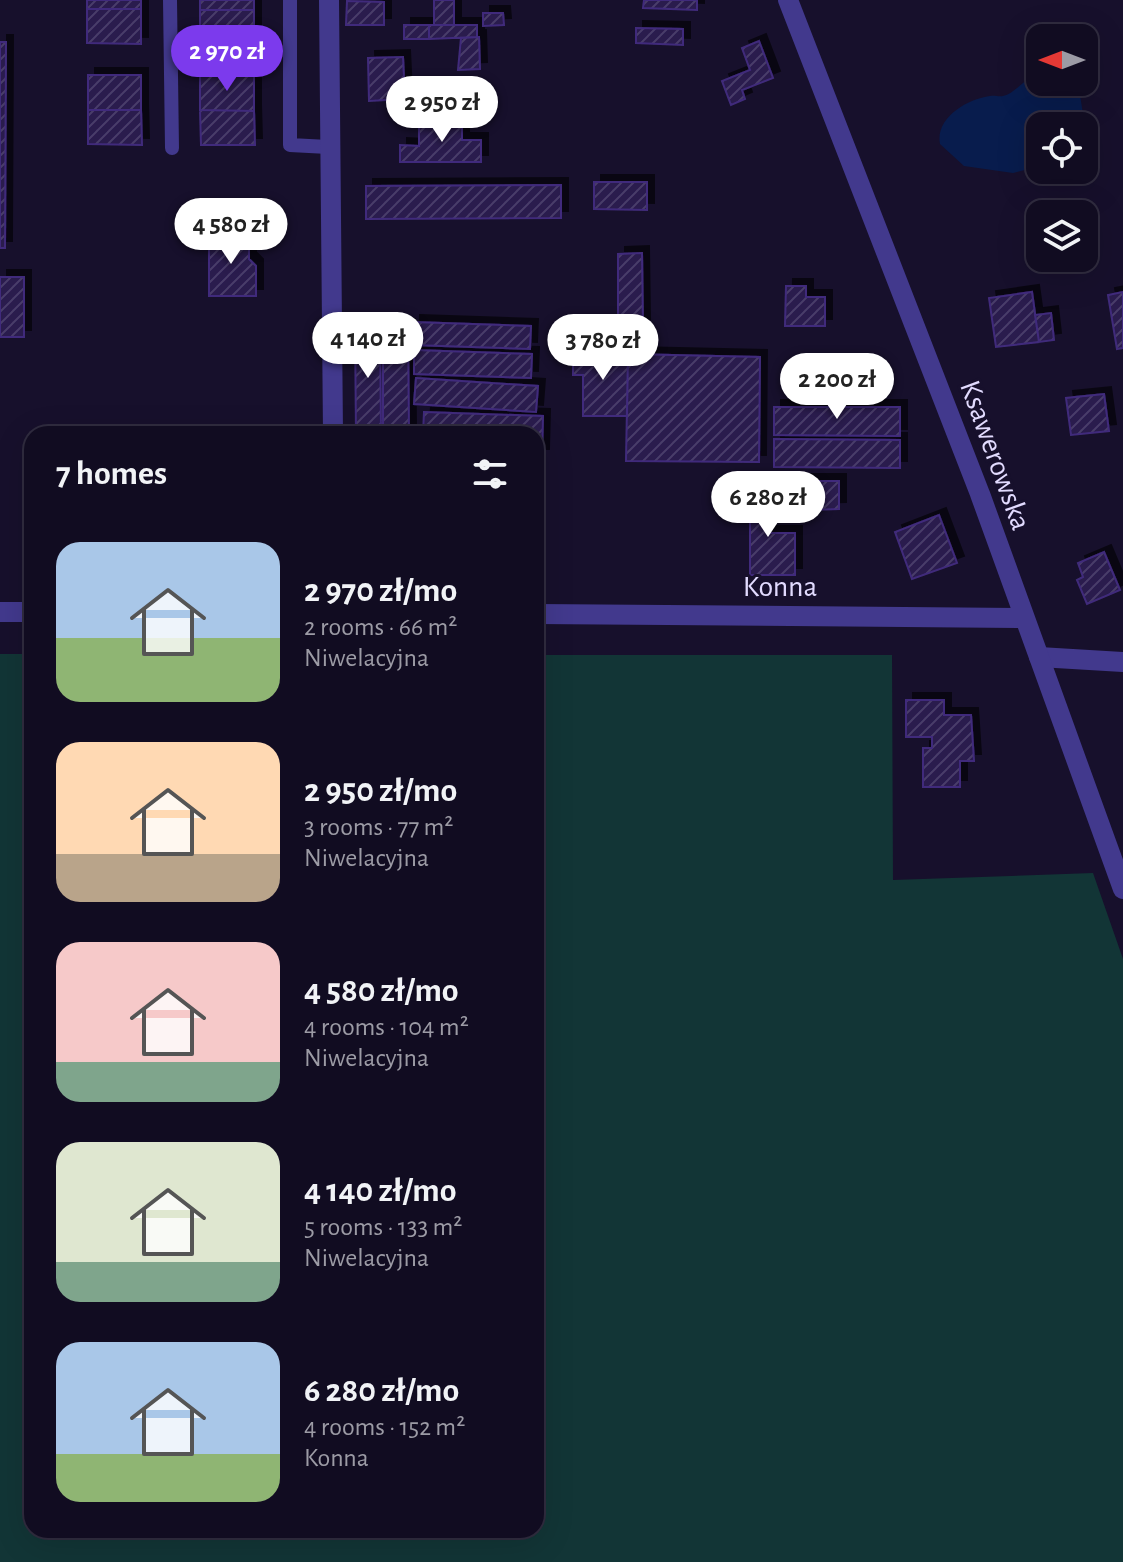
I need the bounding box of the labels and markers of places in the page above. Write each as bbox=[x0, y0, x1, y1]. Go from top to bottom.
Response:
pin: 2 970 zł bbox=[144, 25, 310, 93]
pin: 2 950 zł bbox=[359, 76, 525, 144]
pin: 4 580 zł bbox=[148, 198, 314, 266]
pin: 4 140 zł bbox=[285, 312, 451, 380]
pin: 3 780 zł bbox=[520, 314, 686, 382]
pin: 2 200 zł bbox=[754, 353, 920, 421]
pin: 6 280 zł bbox=[685, 471, 851, 539]

